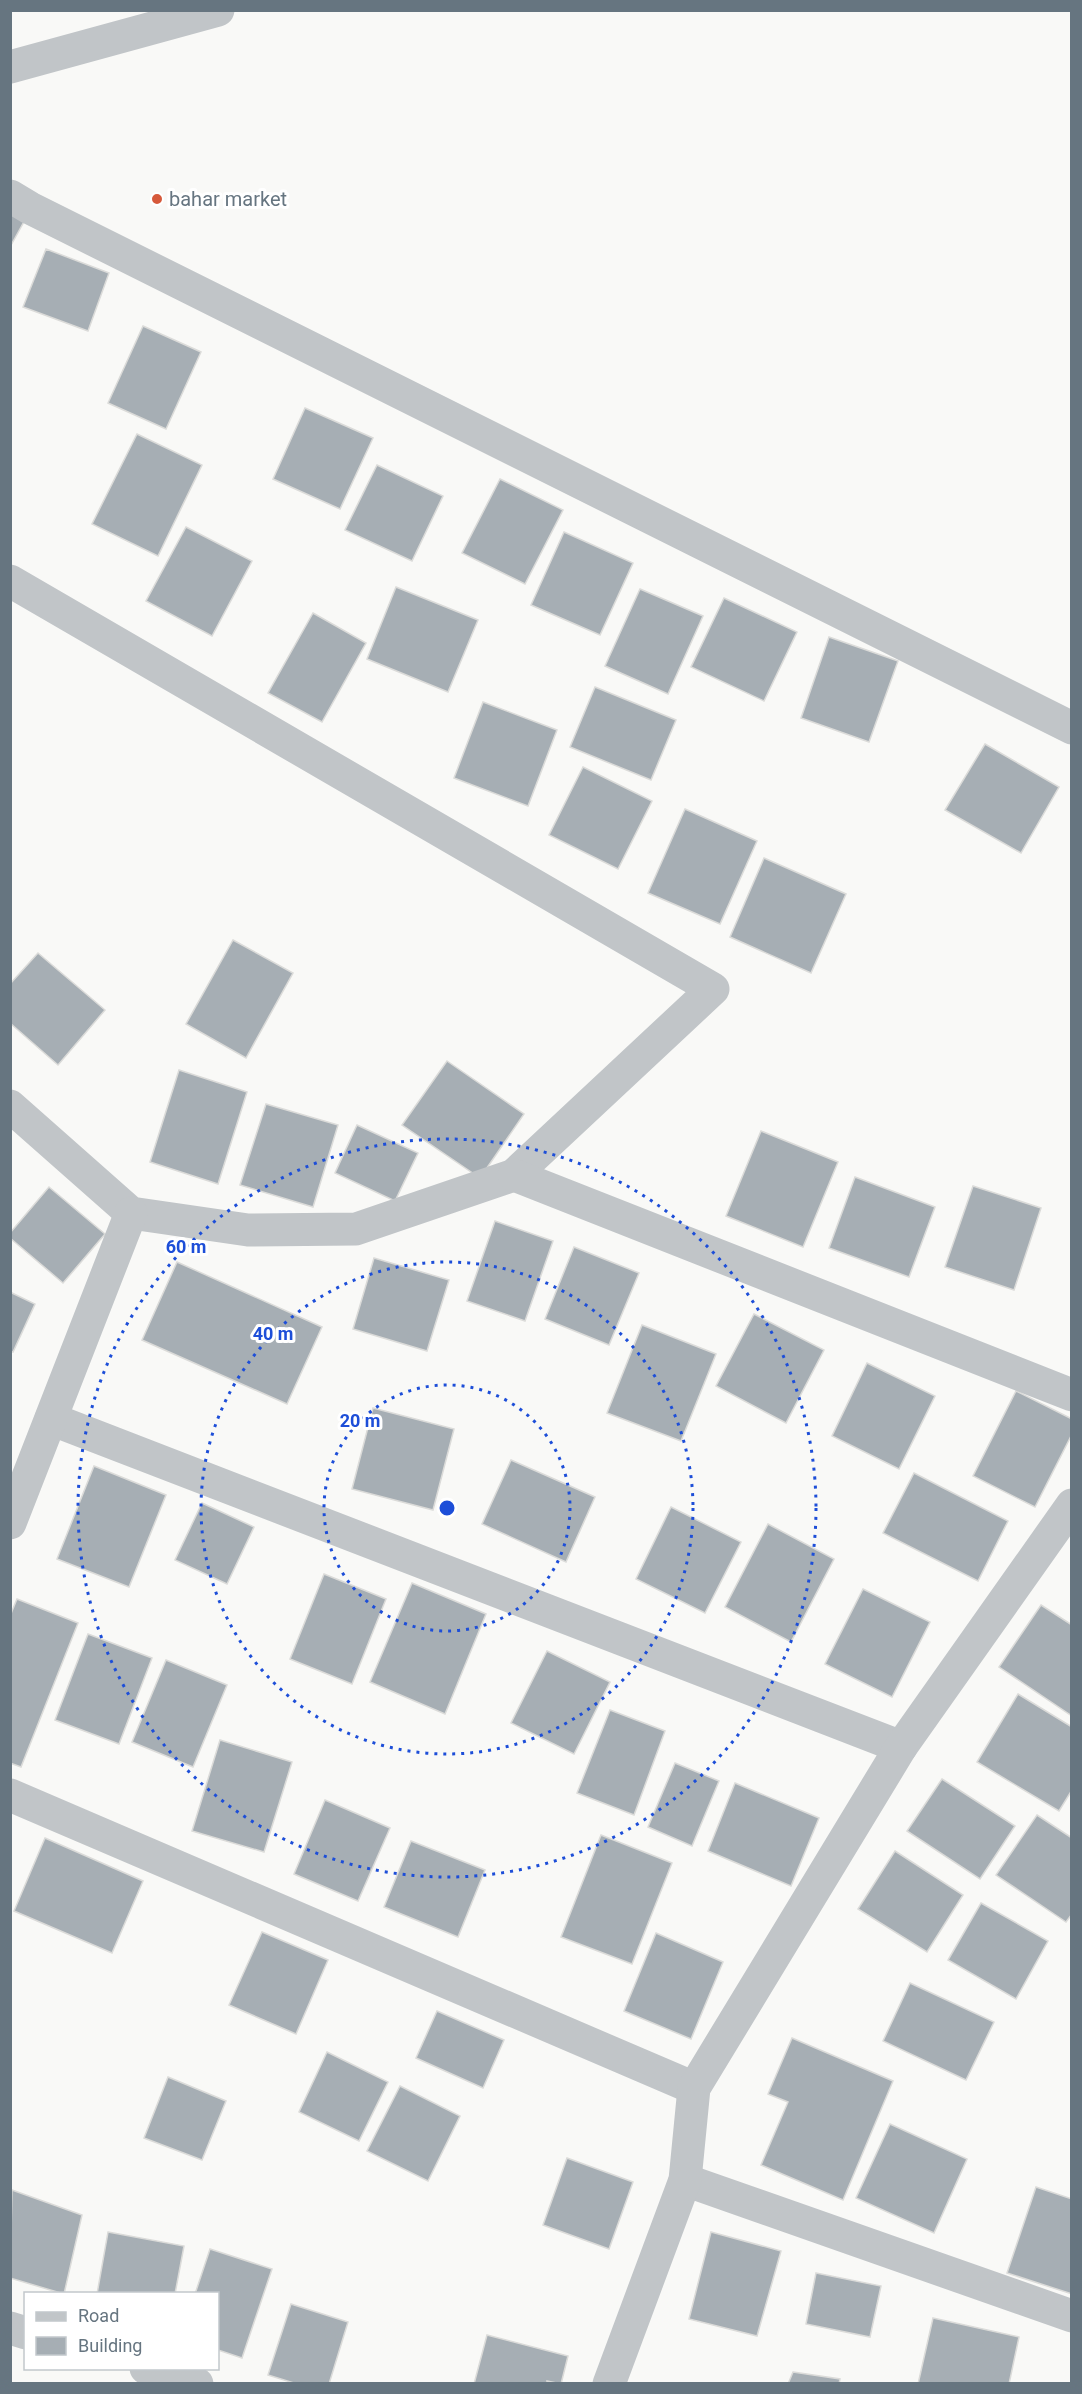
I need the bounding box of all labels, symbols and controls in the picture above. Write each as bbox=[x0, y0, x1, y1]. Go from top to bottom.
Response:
place label: bahar market bbox=[169, 187, 287, 211]
marker: bahar market bbox=[150, 192, 164, 206]
text: 60 m bbox=[166, 1236, 206, 1257]
text: 40 m bbox=[253, 1323, 293, 1344]
text: 20 m bbox=[340, 1410, 380, 1431]
centre of rings bbox=[437, 1498, 457, 1518]
legend bbox=[24, 2292, 219, 2370]
text: Road bbox=[78, 2305, 119, 2326]
text: Building bbox=[78, 2335, 142, 2356]

